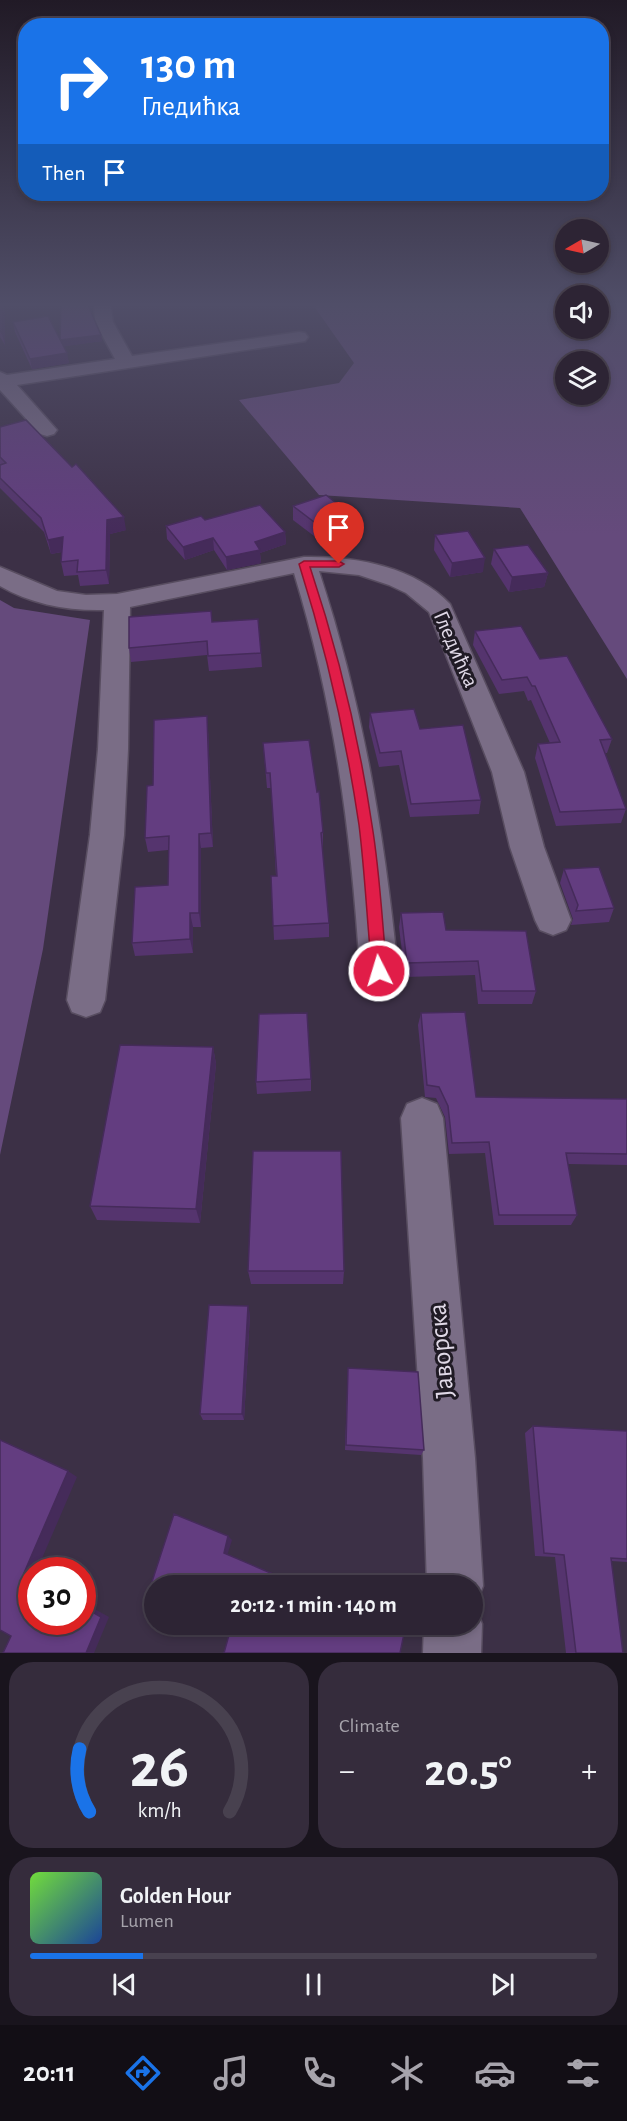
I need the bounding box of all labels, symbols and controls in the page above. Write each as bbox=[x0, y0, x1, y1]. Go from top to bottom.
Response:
icon: right bbox=[42, 42, 120, 120]
text: 130 m bbox=[141, 44, 236, 86]
text: Гледићка bbox=[141, 93, 240, 120]
icon: arrive bbox=[98, 156, 131, 189]
text: Then bbox=[42, 162, 86, 184]
north arrow bbox=[555, 219, 609, 273]
map controls bbox=[555, 219, 609, 405]
button: sound bbox=[555, 285, 609, 339]
button: layers bbox=[555, 351, 609, 405]
pin bbox=[313, 502, 364, 564]
icon: arrive bbox=[322, 511, 355, 544]
street label: Гледићка bbox=[429, 608, 483, 690]
position arrow bbox=[347, 939, 411, 1003]
street label: Јаворска bbox=[423, 1302, 459, 1400]
speed limit sign: 30 bbox=[18, 1557, 96, 1635]
text: 20:12 · 1 min · 140 m bbox=[230, 1594, 397, 1616]
text: Climate bbox=[339, 1716, 400, 1736]
text: 26 bbox=[129, 1736, 189, 1798]
text: 20.5° bbox=[424, 1749, 512, 1794]
text: − bbox=[339, 1755, 355, 1788]
text: + bbox=[581, 1755, 597, 1788]
text: km/h bbox=[137, 1800, 181, 1821]
text: Golden Hour bbox=[120, 1885, 231, 1907]
text: Lumen bbox=[120, 1911, 174, 1931]
icon: previous bbox=[108, 1968, 141, 2001]
icon: pause bbox=[297, 1968, 330, 2001]
icon: next bbox=[486, 1968, 519, 2001]
icon: directions bbox=[122, 2052, 164, 2094]
icon: music bbox=[210, 2052, 252, 2094]
icon: phone bbox=[298, 2052, 340, 2094]
icon: climate bbox=[386, 2052, 428, 2094]
icon: car bbox=[474, 2052, 516, 2094]
icon: filters bbox=[562, 2052, 604, 2094]
text: 20:11 bbox=[23, 2059, 75, 2086]

